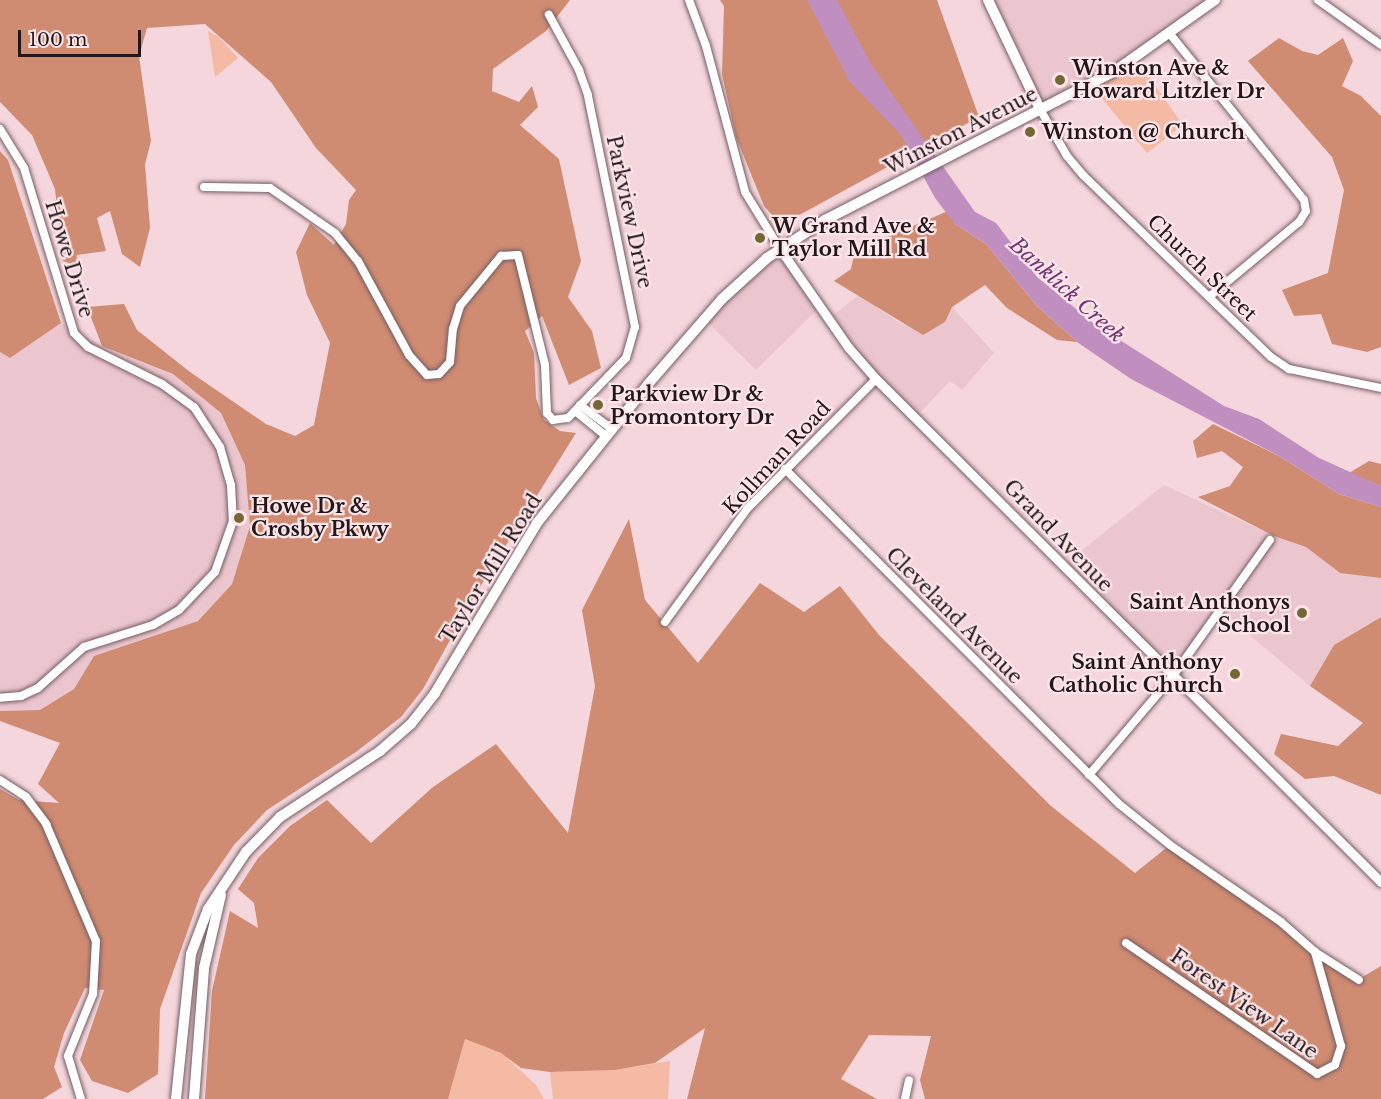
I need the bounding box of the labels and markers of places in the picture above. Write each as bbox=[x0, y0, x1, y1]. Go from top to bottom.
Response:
place label: Winston Ave & Howard Litzler Dr bbox=[1072, 56, 1265, 103]
marker: Winston Ave & Howard Litzler Dr bbox=[1053, 73, 1067, 87]
place label: Winston @ Church bbox=[1042, 120, 1245, 144]
marker: Winston @ Church bbox=[1023, 125, 1037, 139]
place label: W Grand Ave & Taylor Mill Rd bbox=[772, 214, 937, 261]
marker: W Grand Ave & Taylor Mill Rd bbox=[753, 231, 767, 245]
place label: Parkview Dr & Promontory Dr bbox=[610, 382, 775, 429]
marker: Parkview Dr & Promontory Dr bbox=[591, 398, 605, 412]
place label: Howe Dr & Crosby Pkwy bbox=[251, 494, 389, 541]
marker: Howe Dr & Crosby Pkwy bbox=[232, 511, 246, 525]
place label: Saint Anthonys School bbox=[1129, 590, 1290, 637]
marker: Saint Anthonys School bbox=[1295, 606, 1309, 620]
place label: Saint Anthony Catholic Church bbox=[1049, 650, 1223, 697]
marker: Saint Anthony Catholic Church bbox=[1228, 667, 1242, 681]

